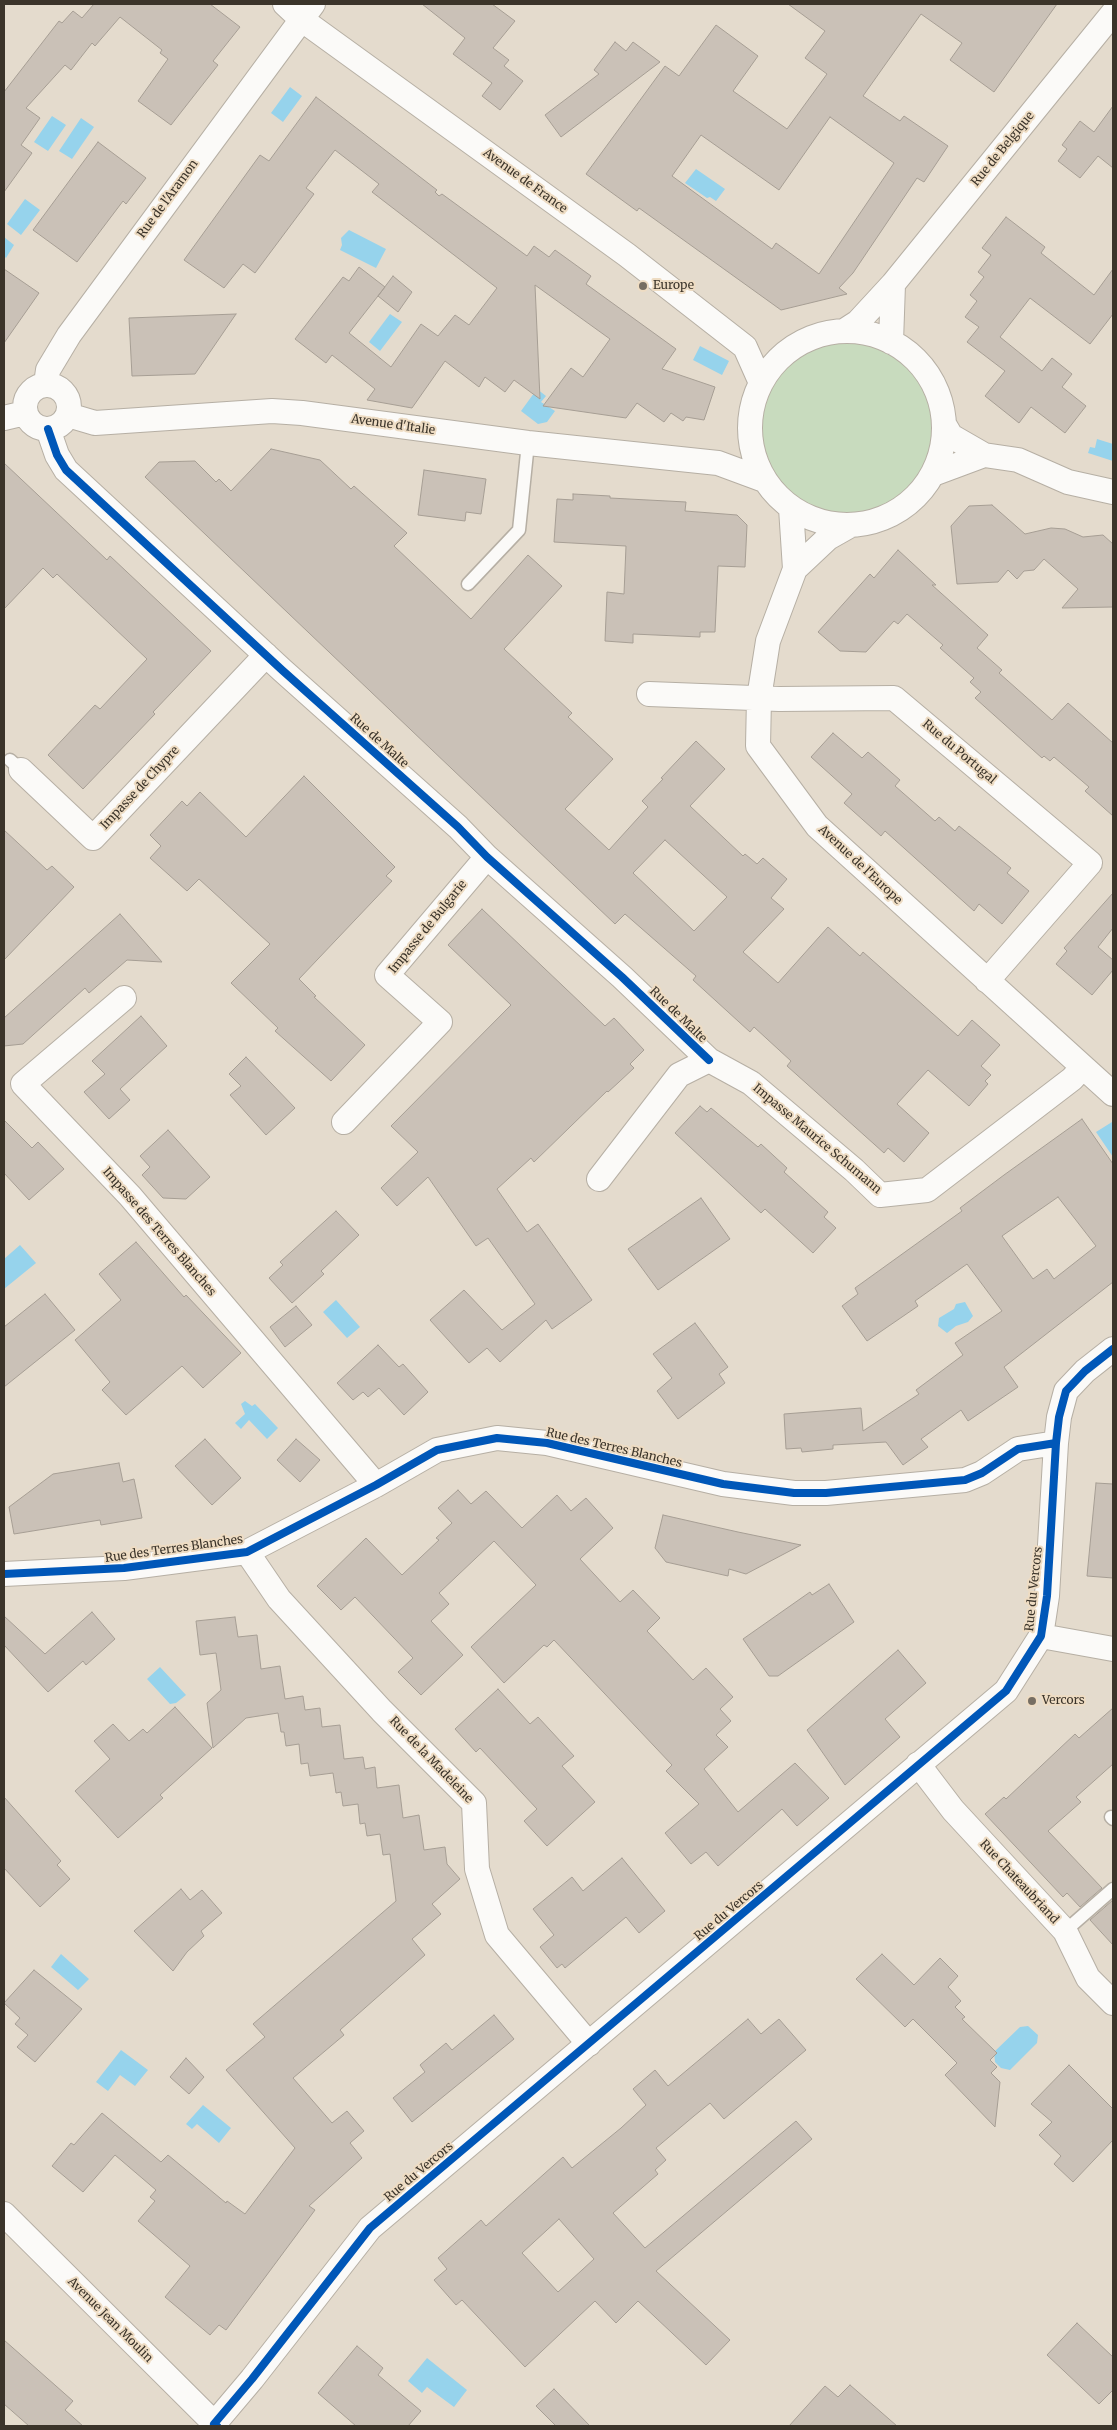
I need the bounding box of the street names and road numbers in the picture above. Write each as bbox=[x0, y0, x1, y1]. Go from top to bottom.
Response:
street label: Rue de Belgique bbox=[969, 109, 1037, 189]
street label: Avenue de France bbox=[480, 146, 570, 216]
street label: Rue de l'Aramon bbox=[135, 157, 201, 241]
street label: Avenue d'Italie bbox=[350, 412, 436, 438]
street label: Rue de Malte bbox=[347, 711, 411, 771]
street label: Rue du Portugal bbox=[919, 717, 999, 787]
street label: Impasse de Chypre bbox=[98, 743, 182, 833]
street label: Avenue de l'Europe bbox=[815, 823, 905, 907]
street label: Impasse de Bulgarie bbox=[386, 878, 470, 976]
street label: Rue de Malte bbox=[646, 984, 710, 1046]
street label: Impasse Maurice Schumann bbox=[750, 1081, 884, 1197]
street label: Impasse des Terres Blanches bbox=[99, 1165, 219, 1299]
street label: Rue des Terres Blanches bbox=[545, 1425, 683, 1471]
street label: Rue des Terres Blanches bbox=[104, 1532, 244, 1566]
street label: Rue du Vercors bbox=[1022, 1546, 1046, 1632]
street label: Rue de la Madeleine bbox=[386, 1714, 476, 1806]
street label: Rue Chateaubriand bbox=[976, 1837, 1062, 1927]
street label: Rue du Vercors bbox=[692, 1878, 766, 1944]
street label: Rue du Vercors bbox=[382, 2139, 456, 2205]
street label: Avenue Jean Moulin bbox=[64, 2274, 156, 2366]

